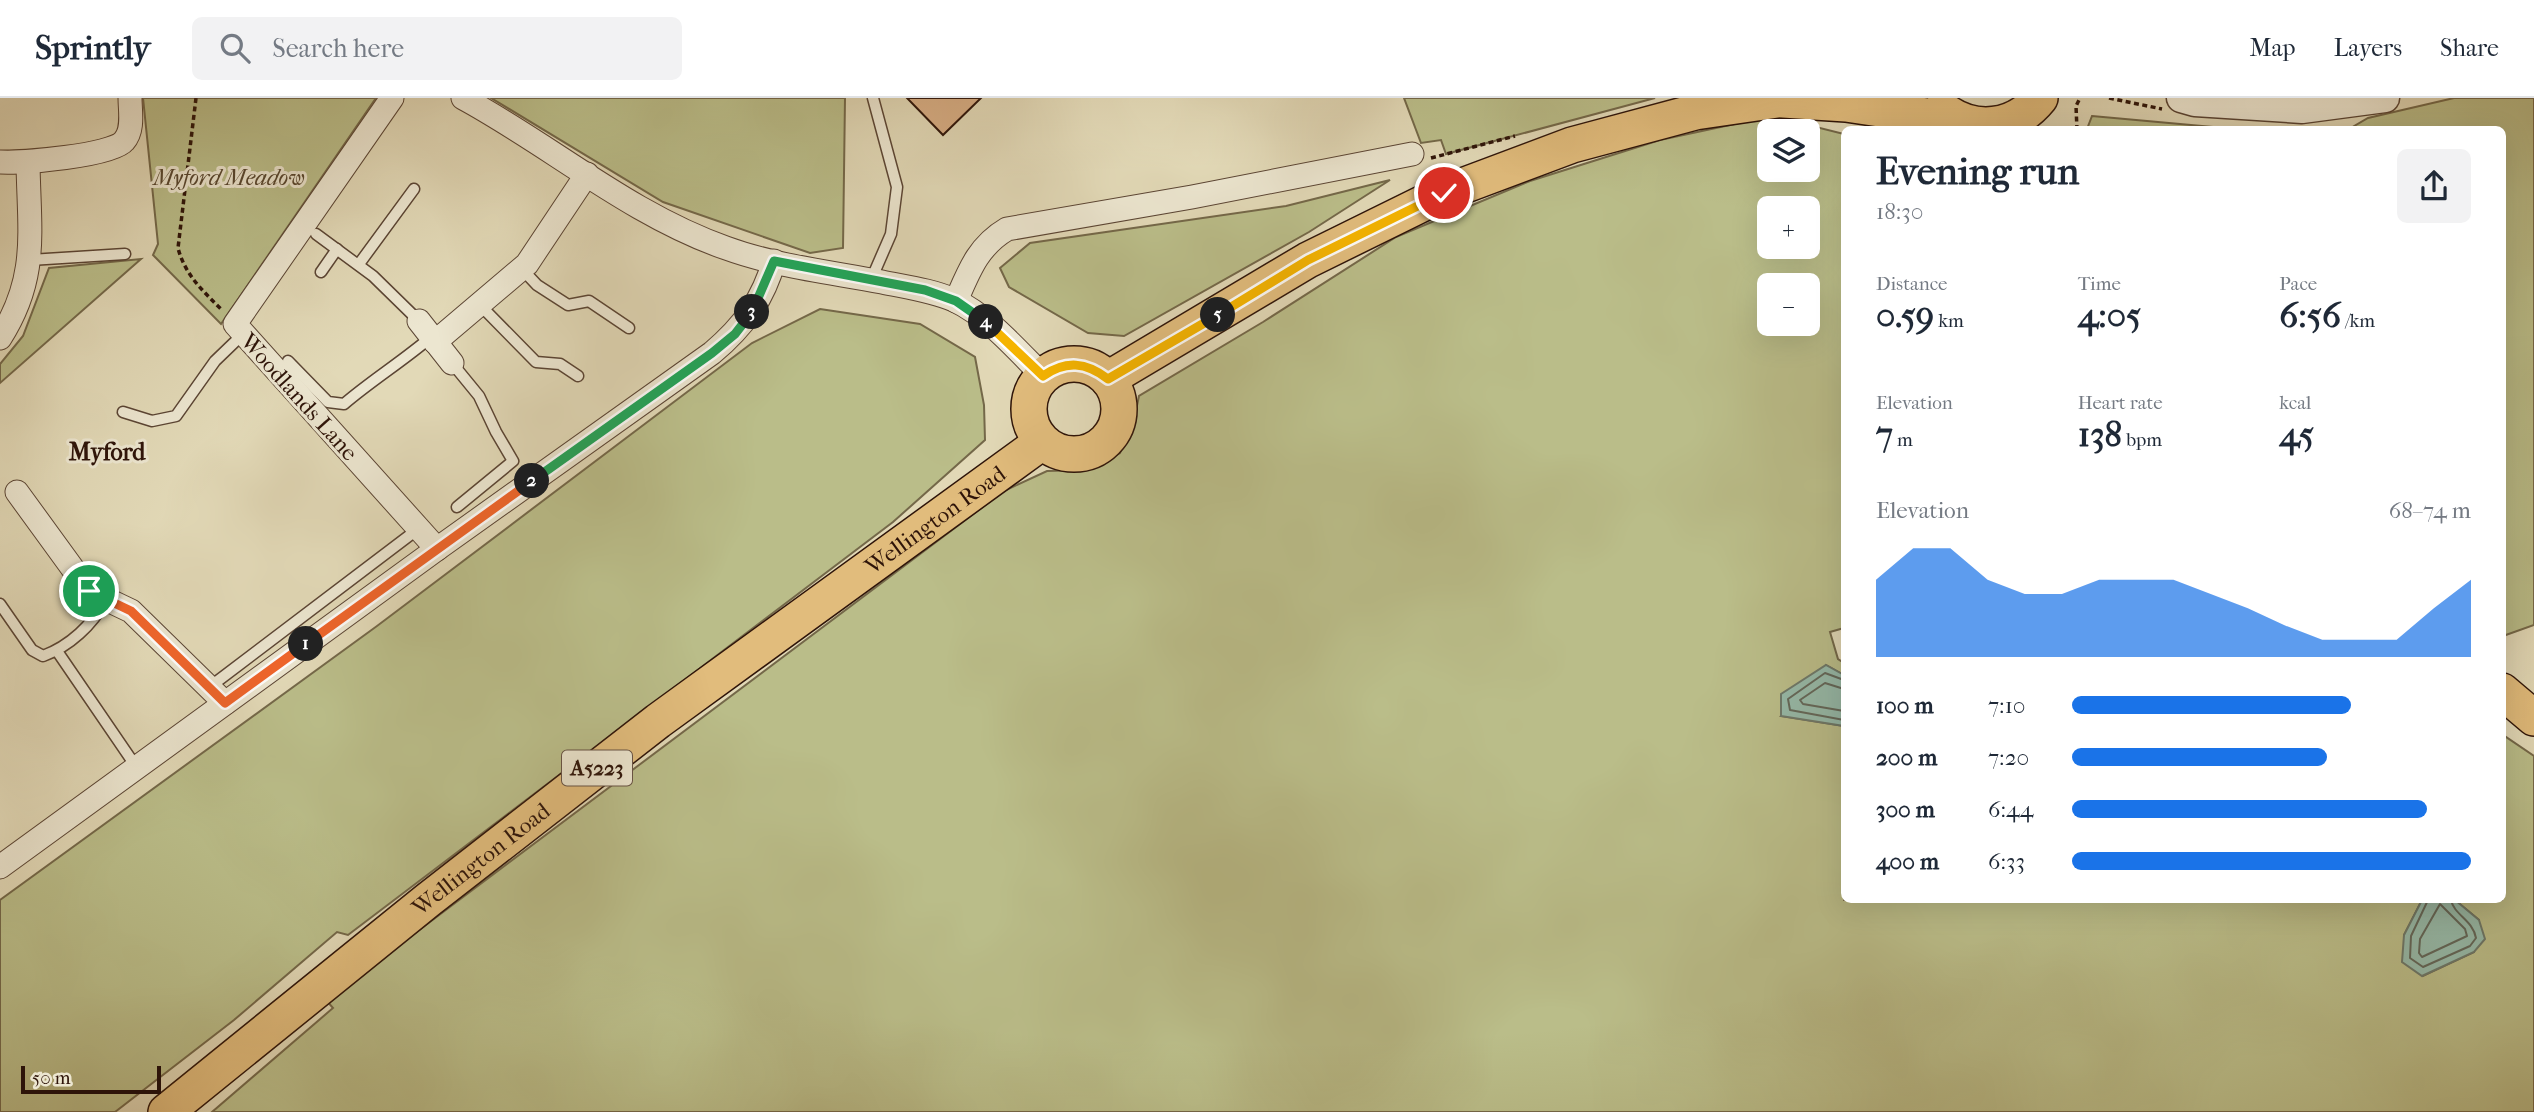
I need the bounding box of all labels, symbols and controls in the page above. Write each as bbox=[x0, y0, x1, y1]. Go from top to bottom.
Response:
search box bbox=[192, 17, 682, 80]
text: Sprintly bbox=[35, 29, 150, 68]
icon: search bbox=[216, 29, 254, 67]
text: Search here bbox=[272, 33, 404, 64]
text: Map bbox=[2250, 34, 2296, 62]
text: Layers bbox=[2334, 34, 2402, 62]
text: Share bbox=[2440, 34, 2499, 62]
map controls bbox=[1757, 119, 1820, 336]
button: layers bbox=[1757, 119, 1820, 182]
text: Evening run bbox=[1876, 149, 2079, 194]
button: share bbox=[2397, 149, 2471, 223]
pin bbox=[1414, 163, 1474, 223]
park label: Myford Meadow bbox=[151, 164, 305, 191]
icon: check bbox=[1425, 174, 1463, 212]
button: + bbox=[1757, 196, 1820, 259]
text: 18:30 bbox=[1876, 198, 1923, 225]
button: − bbox=[1757, 273, 1820, 336]
text: Distance bbox=[1876, 273, 1947, 295]
text: Time bbox=[2078, 273, 2121, 295]
text: Pace bbox=[2279, 273, 2317, 295]
pin: 3 bbox=[734, 294, 770, 330]
text: 0.59 bbox=[1876, 295, 1934, 336]
text: 4:05 bbox=[2078, 295, 2141, 336]
text: 6:56 bbox=[2279, 295, 2341, 336]
pin: 5 bbox=[1200, 298, 1236, 332]
text: 3 bbox=[748, 300, 755, 322]
text: 5 bbox=[1213, 303, 1222, 325]
pin: 4 bbox=[968, 304, 1004, 340]
text: 4 bbox=[980, 310, 991, 332]
text: km bbox=[1934, 310, 1964, 332]
text: /km bbox=[2341, 310, 2375, 332]
street label: Woodlands Lane bbox=[234, 327, 363, 466]
text: Elevation bbox=[1876, 392, 1953, 414]
text: Heart rate bbox=[2078, 392, 2163, 414]
text: kcal bbox=[2279, 392, 2311, 414]
text: 7 bbox=[1876, 414, 1893, 455]
text: 138 bbox=[2078, 414, 2122, 455]
text: 45 bbox=[2279, 414, 2314, 455]
text: m bbox=[1893, 429, 1913, 451]
text: bpm bbox=[2122, 429, 2162, 451]
district label: Myford bbox=[69, 438, 146, 466]
street label: Wellington Road bbox=[859, 459, 1011, 580]
pin: 2 bbox=[514, 464, 550, 498]
text: 2 bbox=[527, 469, 536, 491]
text: Elevation bbox=[1876, 497, 1969, 524]
text: 68–74 m bbox=[2389, 497, 2471, 524]
pin bbox=[59, 561, 119, 621]
icon: arrive bbox=[70, 572, 108, 610]
pin: 1 bbox=[288, 626, 324, 662]
text: 1 bbox=[302, 632, 309, 654]
text: 100 m bbox=[1876, 692, 1934, 719]
text: 7:10 bbox=[1988, 692, 2025, 719]
text: 200 m bbox=[1876, 744, 1937, 771]
text: 7:20 bbox=[1988, 744, 2029, 771]
road number: A5223 bbox=[562, 750, 632, 786]
text: 300 m bbox=[1876, 796, 1935, 823]
text: 6:44 bbox=[1988, 796, 2033, 823]
street label: Wellington Road bbox=[406, 797, 555, 922]
text: 400 m bbox=[1876, 848, 1939, 875]
text: 6:33 bbox=[1988, 848, 2025, 875]
scale bar bbox=[21, 1063, 161, 1095]
text: 50 m bbox=[32, 1067, 71, 1089]

